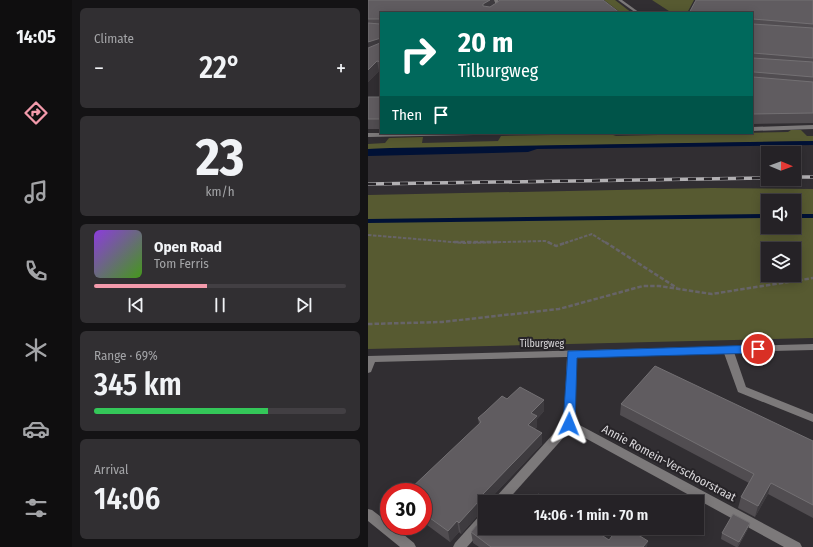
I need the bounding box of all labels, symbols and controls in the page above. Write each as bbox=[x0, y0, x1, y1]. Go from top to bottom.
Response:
text: 14:05 bbox=[16, 26, 56, 48]
text: 20 m bbox=[458, 26, 513, 59]
icon: right bbox=[392, 28, 444, 80]
text: Climate bbox=[94, 31, 134, 46]
text: 22° bbox=[199, 50, 241, 86]
text: − bbox=[94, 55, 104, 82]
text: + bbox=[336, 55, 346, 82]
text: Tilburgweg bbox=[458, 60, 538, 82]
icon: directions bbox=[22, 99, 50, 127]
icon: arrive bbox=[430, 104, 452, 126]
text: Then bbox=[392, 106, 422, 124]
text: 23 bbox=[196, 126, 244, 189]
north arrow bbox=[761, 146, 801, 186]
map controls bbox=[761, 146, 801, 282]
icon: music bbox=[22, 178, 50, 206]
text: km/h bbox=[206, 184, 235, 199]
button: sound bbox=[761, 194, 801, 234]
text: Open Road bbox=[154, 238, 222, 256]
button: layers bbox=[761, 242, 801, 282]
text: Tom Ferris bbox=[154, 256, 209, 271]
icon: phone bbox=[22, 257, 50, 285]
icon: previous bbox=[125, 294, 147, 316]
icon: pause bbox=[209, 294, 231, 316]
icon: next bbox=[293, 294, 315, 316]
pin bbox=[741, 332, 775, 366]
icon: climate bbox=[22, 336, 50, 364]
street label: Tilburgweg bbox=[520, 338, 565, 350]
icon: arrive bbox=[747, 338, 769, 360]
text: Range · 69% bbox=[94, 348, 158, 363]
text: 345 km bbox=[94, 367, 182, 403]
position arrow bbox=[548, 403, 590, 445]
icon: car bbox=[22, 415, 50, 443]
street label: Annie Romein-Verschoorstraat bbox=[600, 422, 738, 504]
text: Arrival bbox=[94, 462, 128, 477]
text: 14:06 bbox=[94, 481, 160, 517]
speed limit sign: 30 bbox=[380, 483, 432, 535]
icon: filters bbox=[22, 494, 50, 522]
text: 14:06 · 1 min · 70 m bbox=[534, 506, 648, 524]

